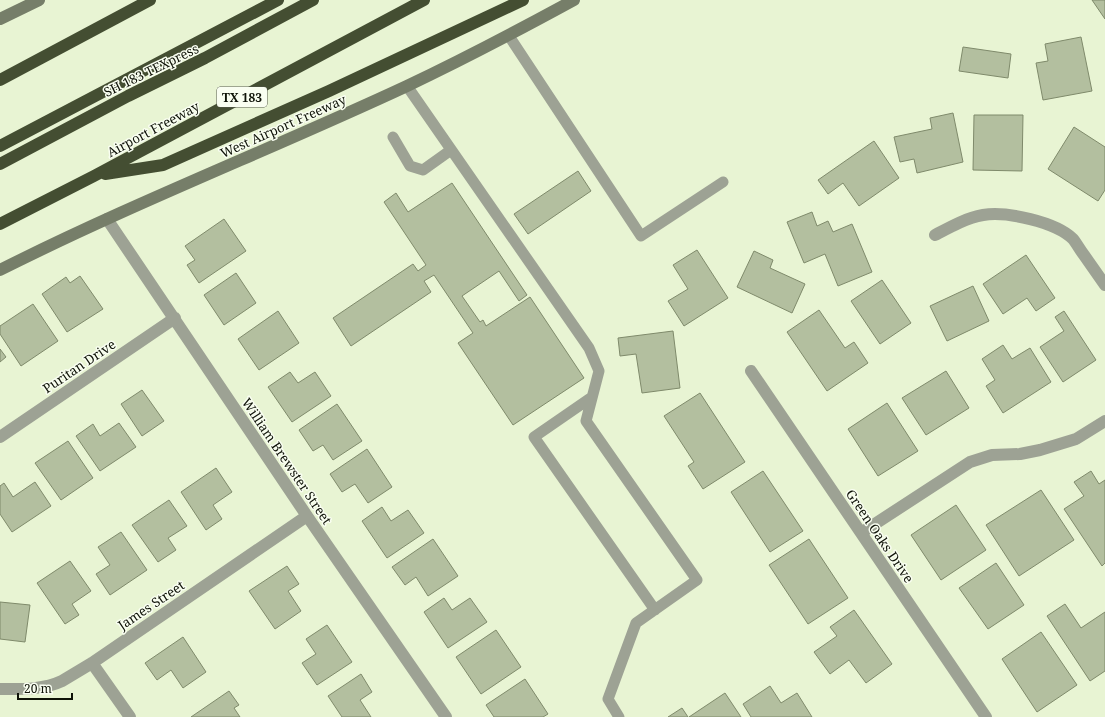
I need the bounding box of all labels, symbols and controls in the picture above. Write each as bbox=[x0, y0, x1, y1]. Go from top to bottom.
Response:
street label: SH 183 TEXpress bbox=[101, 39, 202, 101]
road number: TX 183 bbox=[217, 87, 267, 107]
street label: West Airport Freeway bbox=[217, 90, 349, 162]
street label: Airport Freeway bbox=[104, 97, 203, 161]
street label: Puritan Drive bbox=[39, 335, 119, 397]
street label: William Brewster Street bbox=[238, 394, 336, 528]
street label: Green Oaks Drive bbox=[842, 486, 918, 586]
street label: James Street bbox=[113, 576, 188, 634]
scale bar bbox=[18, 675, 72, 701]
text: 20 m bbox=[24, 680, 52, 697]

